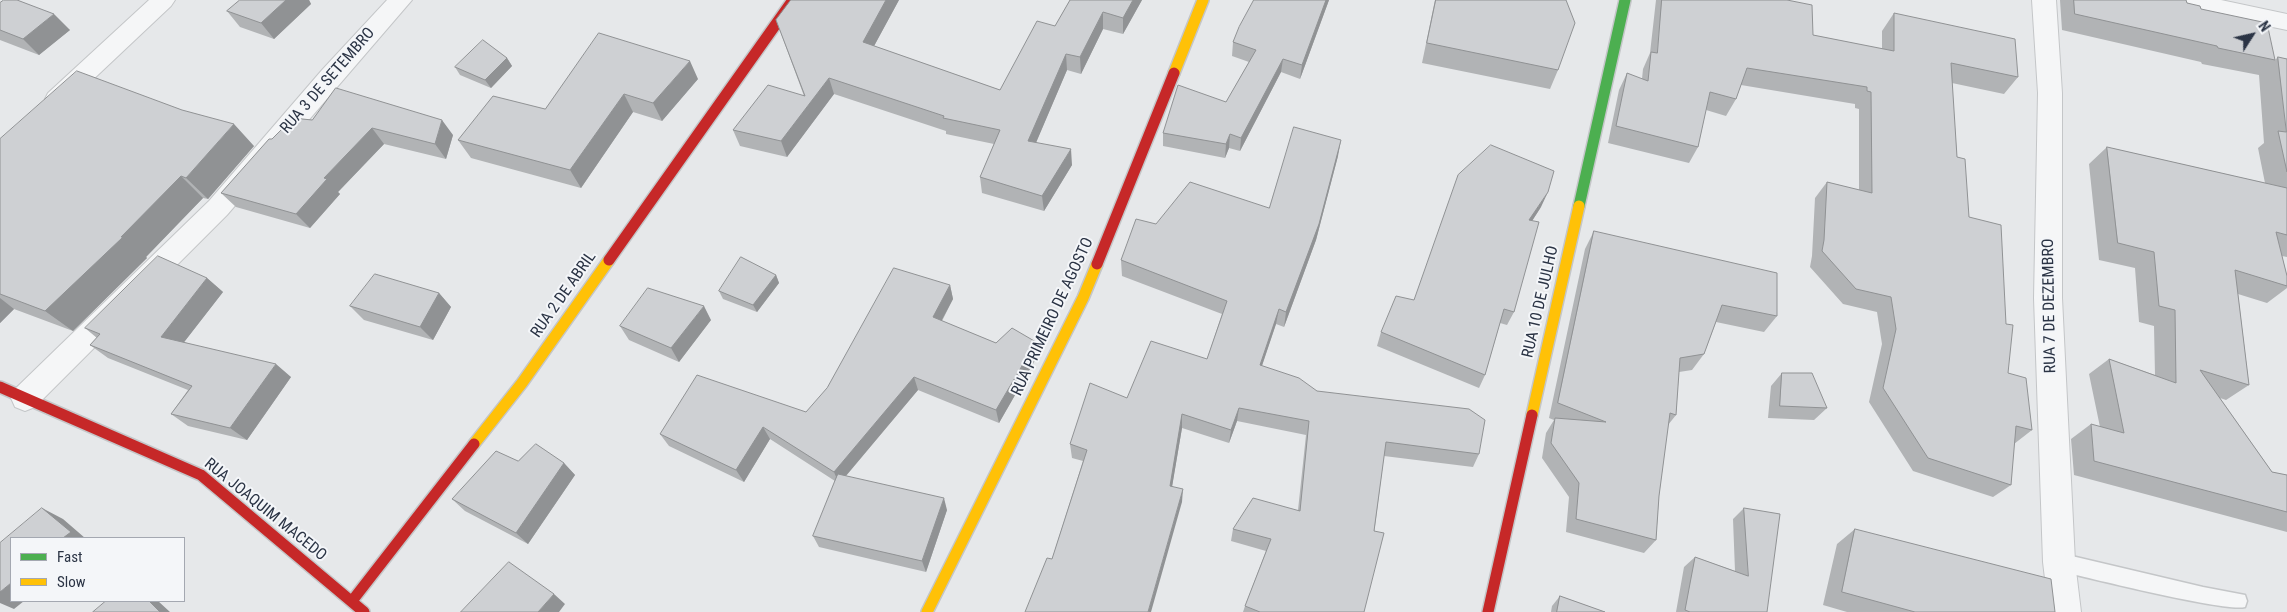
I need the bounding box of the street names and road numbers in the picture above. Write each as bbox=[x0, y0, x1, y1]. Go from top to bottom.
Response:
street label: RUA 3 DE SETEMBRO bbox=[277, 24, 379, 138]
street label: RUA PRIMEIRO DE AGOSTO bbox=[1008, 235, 1098, 399]
street label: RUA 7 DE DEZEMBRO bbox=[2039, 238, 2061, 374]
street label: RUA 10 DE JULHO bbox=[1519, 244, 1563, 360]
street label: RUA 2 DE ABRIL bbox=[527, 248, 601, 342]
street label: RUA JOAQUIM MACEDO bbox=[200, 455, 330, 565]

